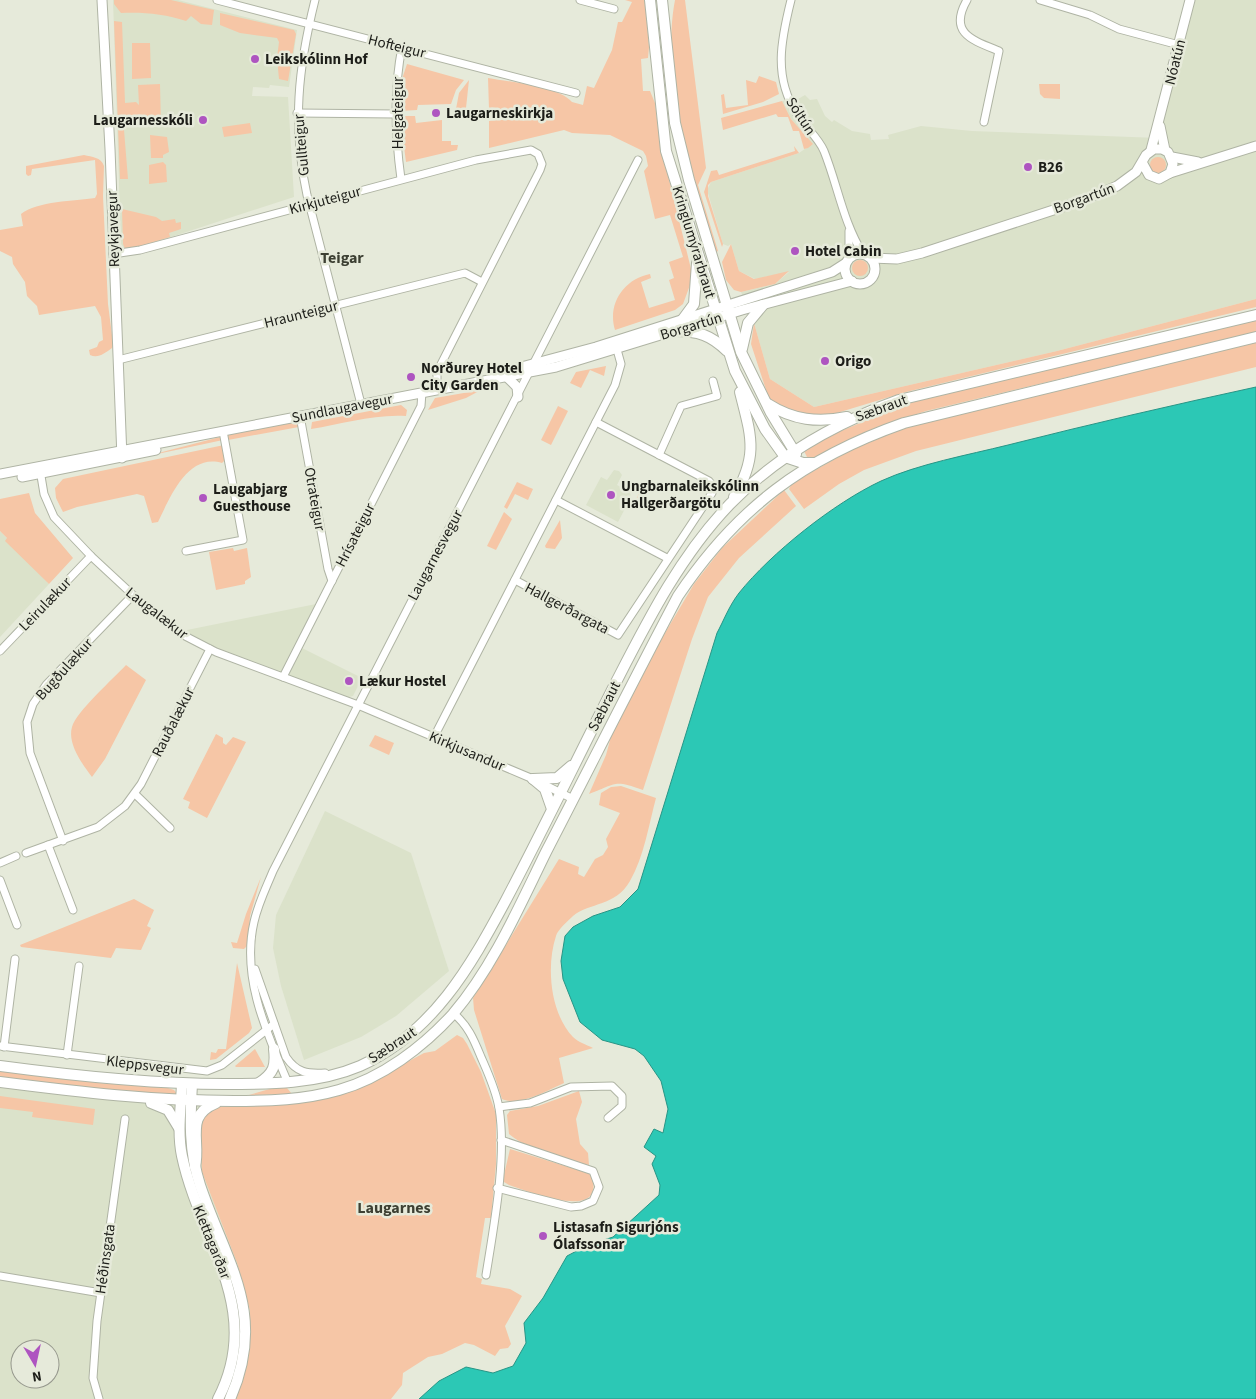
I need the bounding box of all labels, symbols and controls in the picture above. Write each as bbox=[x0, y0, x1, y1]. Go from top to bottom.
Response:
street label: Hofteigur bbox=[366, 29, 429, 64]
street label: Nóatún bbox=[1160, 37, 1191, 87]
place label: Leikskólinn Hof bbox=[265, 49, 368, 70]
marker: Leikskólinn Hof bbox=[249, 53, 261, 65]
street label: Helgateigur bbox=[388, 76, 409, 149]
street label: Sóltún bbox=[780, 93, 821, 139]
place label: Laugarneskirkja bbox=[446, 103, 553, 124]
marker: Laugarneskirkja bbox=[430, 107, 442, 119]
place label: Laugarnesskóli bbox=[93, 110, 193, 131]
street label: Gullteigur bbox=[288, 112, 315, 177]
marker: Laugarnesskóli bbox=[197, 114, 209, 126]
place label: B26 bbox=[1038, 157, 1063, 178]
marker: B26 bbox=[1022, 161, 1034, 173]
street label: Borgartún bbox=[1051, 178, 1118, 219]
street label: Kirkjuteigur bbox=[287, 181, 364, 220]
street label: Kringlumýrarbraut bbox=[666, 183, 721, 301]
street label: Reykjavegur bbox=[102, 190, 125, 268]
place label: Hotel Cabin bbox=[805, 241, 882, 262]
marker: Hotel Cabin bbox=[789, 245, 801, 257]
district label: Teigar bbox=[320, 247, 364, 269]
street label: Hraunteigur bbox=[262, 295, 341, 334]
street label: Borgartún bbox=[658, 307, 725, 346]
place label: Origo bbox=[835, 351, 871, 372]
marker: Origo bbox=[819, 355, 831, 367]
place label: Norðurey Hotel City Garden bbox=[421, 358, 523, 396]
marker: Norðurey Hotel City Garden bbox=[405, 371, 417, 383]
street label: Sundlaugavegur bbox=[290, 388, 395, 429]
street label: Sæbraut bbox=[852, 389, 910, 428]
street label: Otrateigur bbox=[299, 466, 331, 533]
place label: Ungbarnaleikskólinn Hallgerðargötu bbox=[621, 476, 759, 514]
place label: Laugabjarg Guesthouse bbox=[213, 479, 291, 517]
marker: Ungbarnaleikskólinn Hallgerðargötu bbox=[605, 489, 617, 501]
marker: Laugabjarg Guesthouse bbox=[197, 492, 209, 504]
street label: Hrísateigur bbox=[330, 499, 381, 571]
street label: Laugarnesvegur bbox=[403, 505, 469, 604]
street label: Leirulækur bbox=[14, 572, 77, 636]
street label: Hallgerðargata bbox=[521, 577, 613, 639]
street label: Laugalækur bbox=[121, 582, 193, 645]
street label: Bugðulækur bbox=[31, 633, 98, 705]
place label: Lækur Hostel bbox=[359, 671, 447, 692]
marker: Lækur Hostel bbox=[343, 675, 355, 687]
street label: Sæbraut bbox=[583, 678, 626, 735]
street label: Rauðalækur bbox=[147, 683, 200, 761]
street label: Kirkjusandur bbox=[426, 726, 509, 777]
street label: Sæbraut bbox=[364, 1022, 420, 1069]
street label: Kleppsvegur bbox=[105, 1050, 186, 1081]
district label: Laugarnes bbox=[357, 1197, 431, 1219]
street label: Klettagarðar bbox=[187, 1202, 236, 1283]
place label: Listasafn Sigurjóns Ólafssonar bbox=[553, 1217, 679, 1255]
street label: Héðinsgata bbox=[90, 1223, 121, 1295]
marker: Listasafn Sigurjóns Ólafssonar bbox=[537, 1230, 549, 1242]
north arrow bbox=[10, 1339, 60, 1389]
text: N bbox=[31, 1365, 43, 1386]

